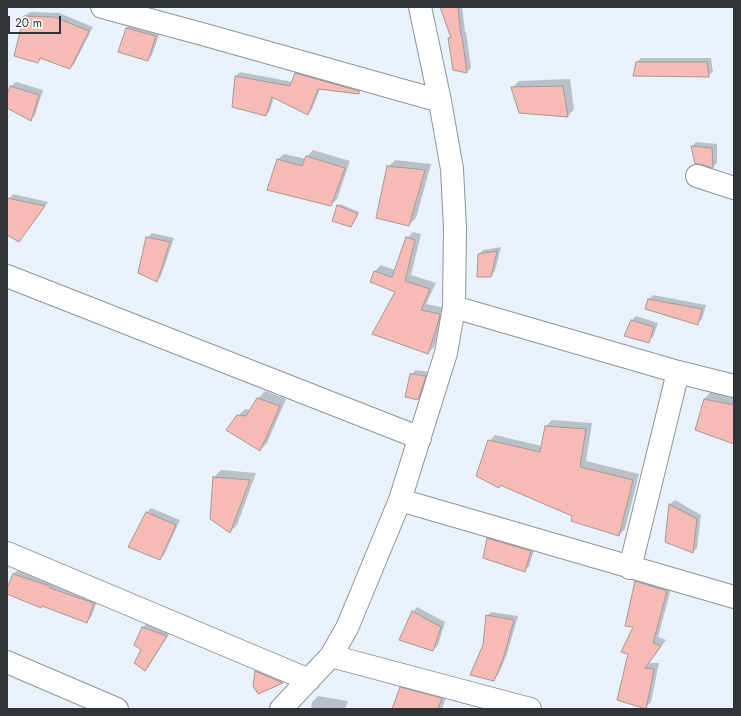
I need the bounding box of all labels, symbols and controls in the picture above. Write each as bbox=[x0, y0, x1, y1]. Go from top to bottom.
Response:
scale bar bbox=[10, 8, 63, 34]
text: 20 m bbox=[15, 14, 42, 32]

